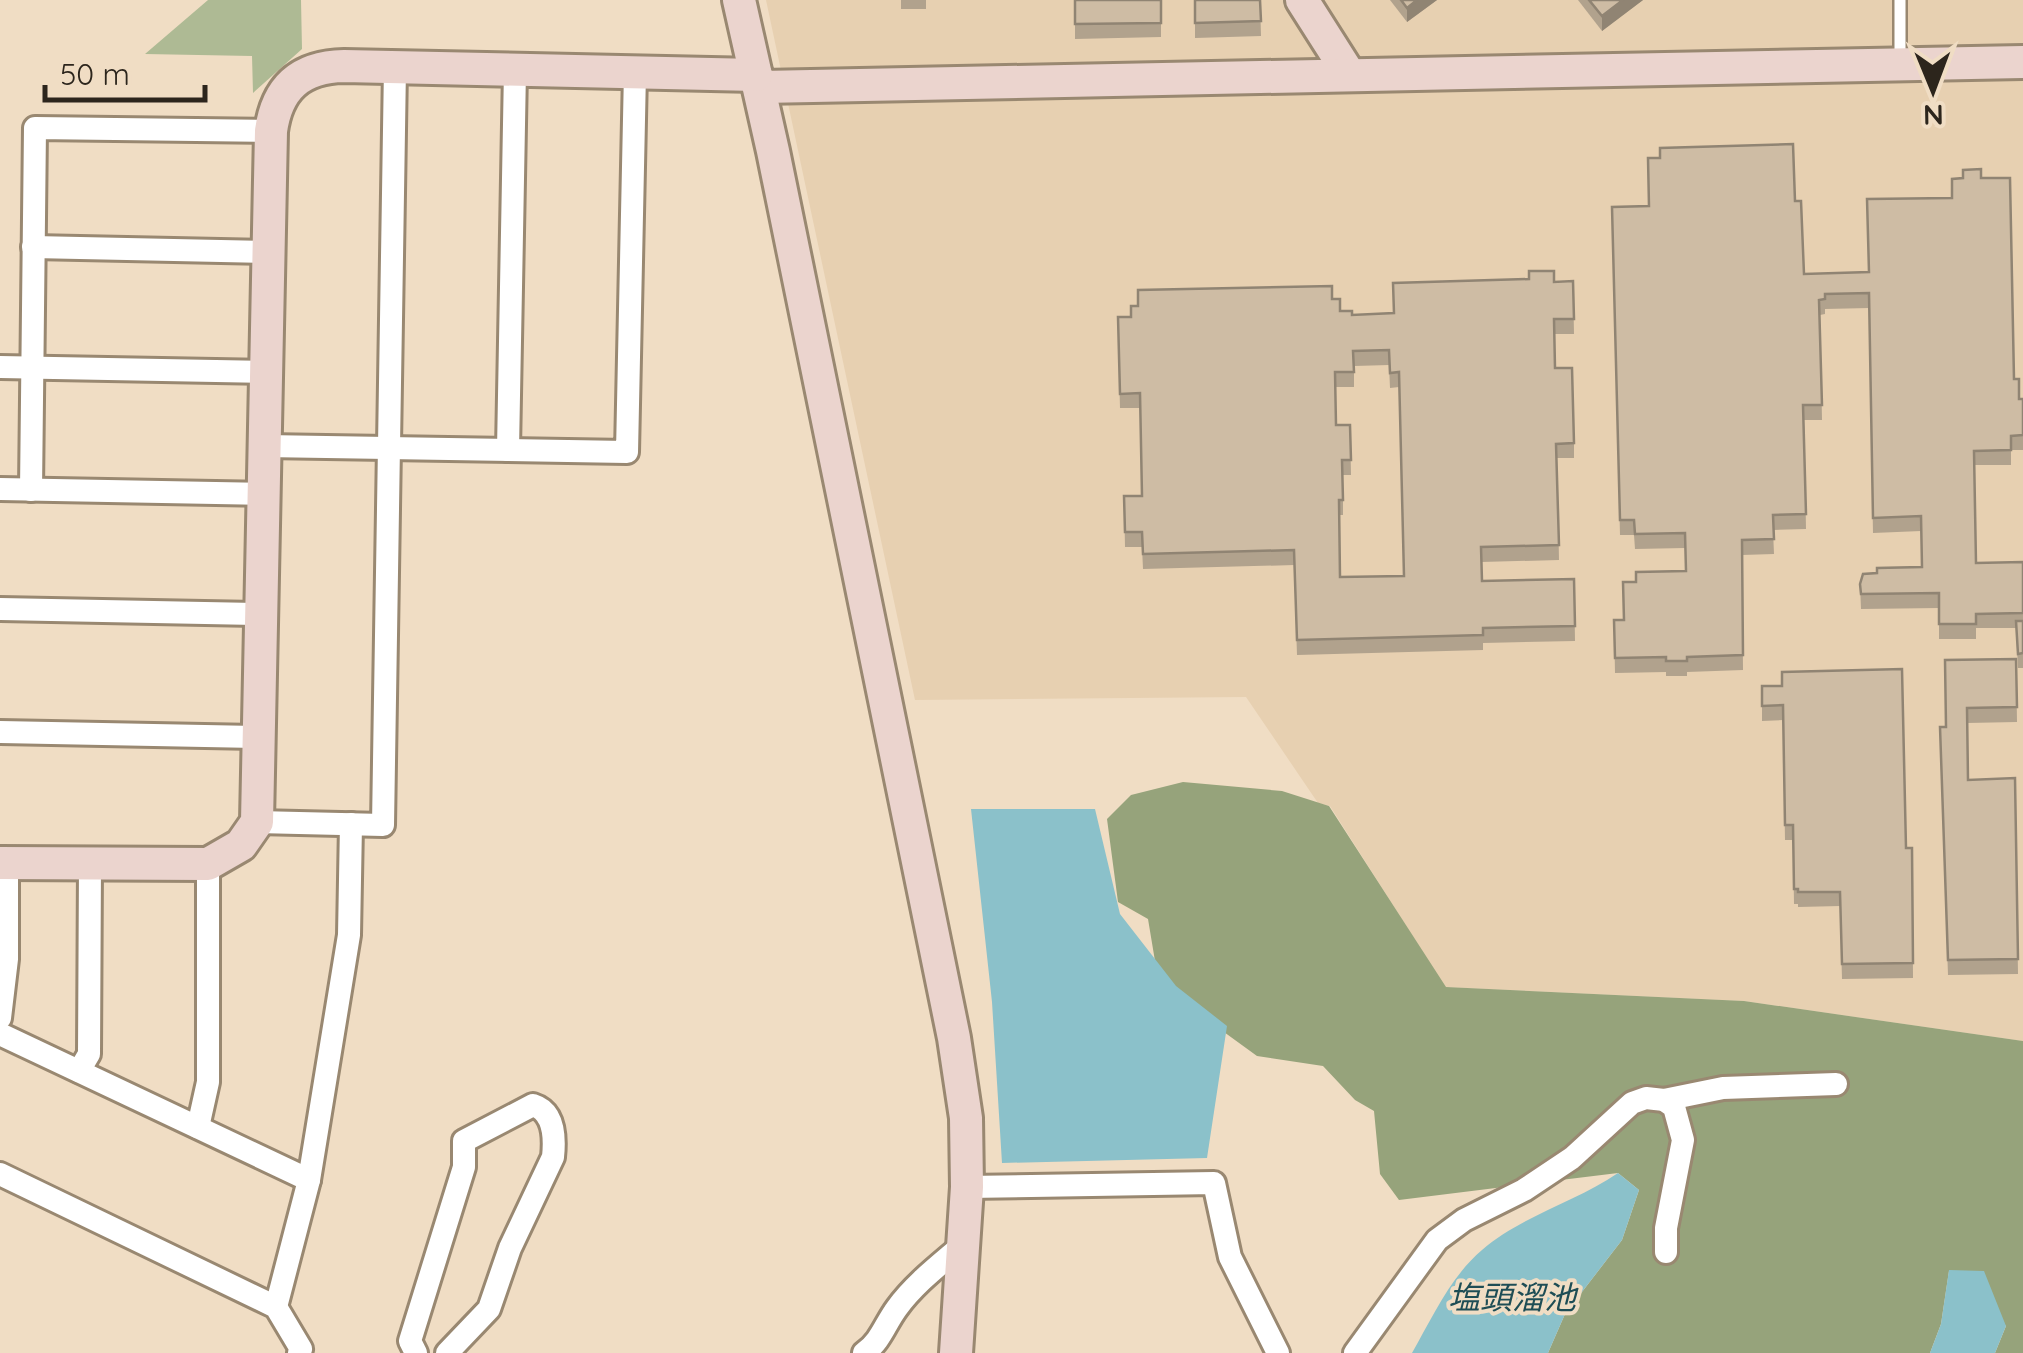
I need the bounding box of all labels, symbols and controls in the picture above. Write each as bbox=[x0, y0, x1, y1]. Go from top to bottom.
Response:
scale bar bbox=[45, 40, 205, 102]
north arrow bbox=[1883, 40, 1983, 140]
text: 50 m bbox=[60, 55, 130, 93]
text: N bbox=[1923, 98, 1944, 133]
water label: 塩頭溜池 bbox=[1448, 1277, 1579, 1317]

